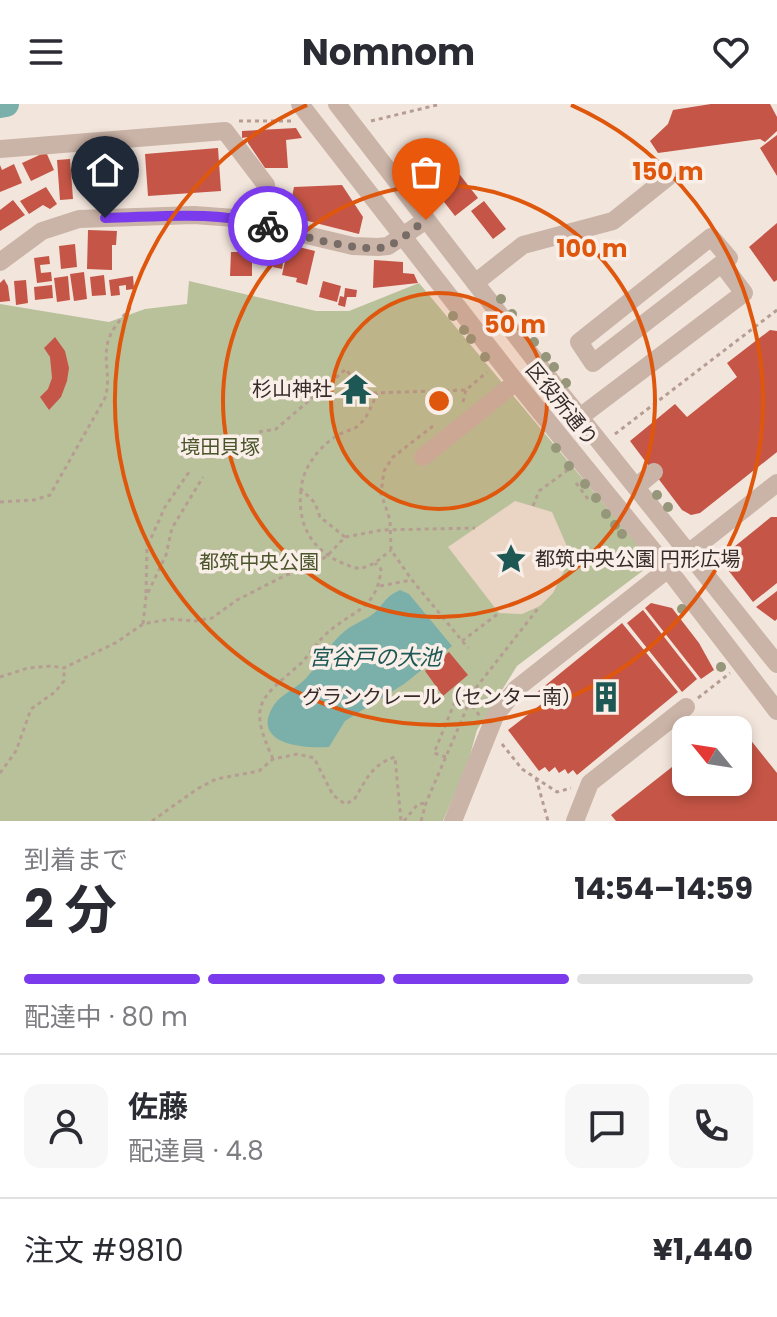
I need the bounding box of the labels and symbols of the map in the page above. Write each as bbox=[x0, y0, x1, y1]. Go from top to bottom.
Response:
pin bbox=[71, 136, 139, 218]
pin bbox=[392, 138, 460, 220]
text: 150 m bbox=[633, 155, 703, 188]
courier bbox=[228, 186, 308, 266]
text: 100 m bbox=[557, 232, 627, 265]
text: 50 m bbox=[484, 308, 546, 341]
street label: 区役所通り bbox=[520, 356, 604, 452]
temple icon: 杉山神社 bbox=[339, 372, 373, 406]
place label: 杉山神社 bbox=[252, 375, 332, 403]
centre of rings bbox=[425, 387, 453, 415]
park label: 境田貝塚 bbox=[180, 433, 260, 461]
place icon: 都筑中央公園 円形広場 bbox=[494, 542, 528, 576]
place label: 都筑中央公園 円形広場 bbox=[535, 545, 740, 573]
park label: 都筑中央公園 bbox=[199, 548, 319, 576]
water label: 宮谷戸の大池 bbox=[309, 642, 443, 673]
building icon: グランクレール（センター南） bbox=[589, 680, 623, 714]
place label: グランクレール（センター南） bbox=[302, 683, 582, 711]
north arrow bbox=[672, 716, 752, 796]

